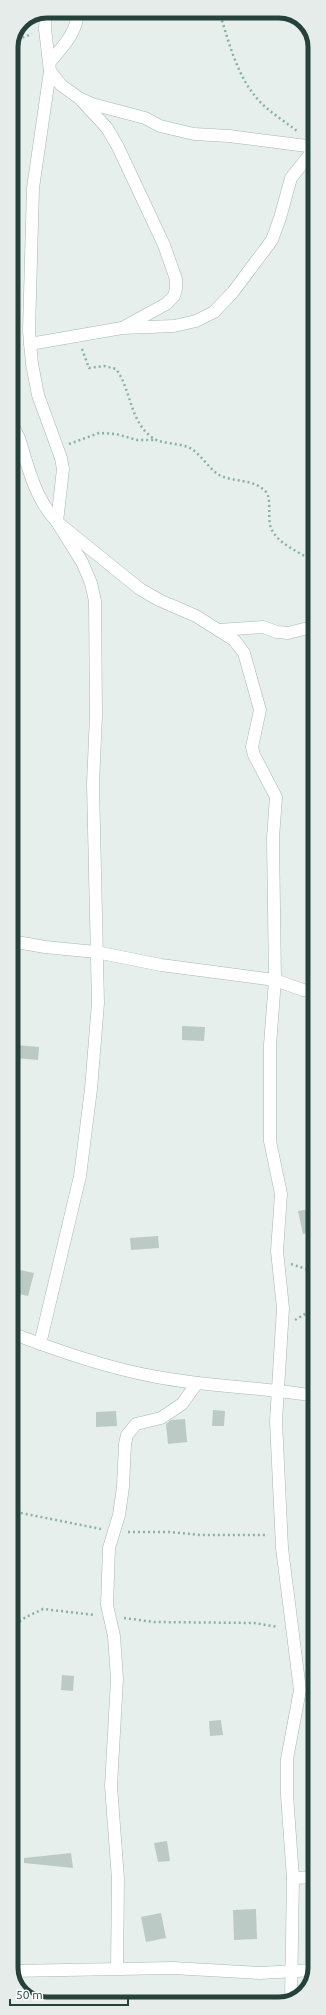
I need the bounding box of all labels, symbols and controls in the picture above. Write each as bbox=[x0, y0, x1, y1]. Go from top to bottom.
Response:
scale bar bbox=[10, 1981, 128, 2007]
text: 50 m bbox=[16, 1988, 43, 2001]

